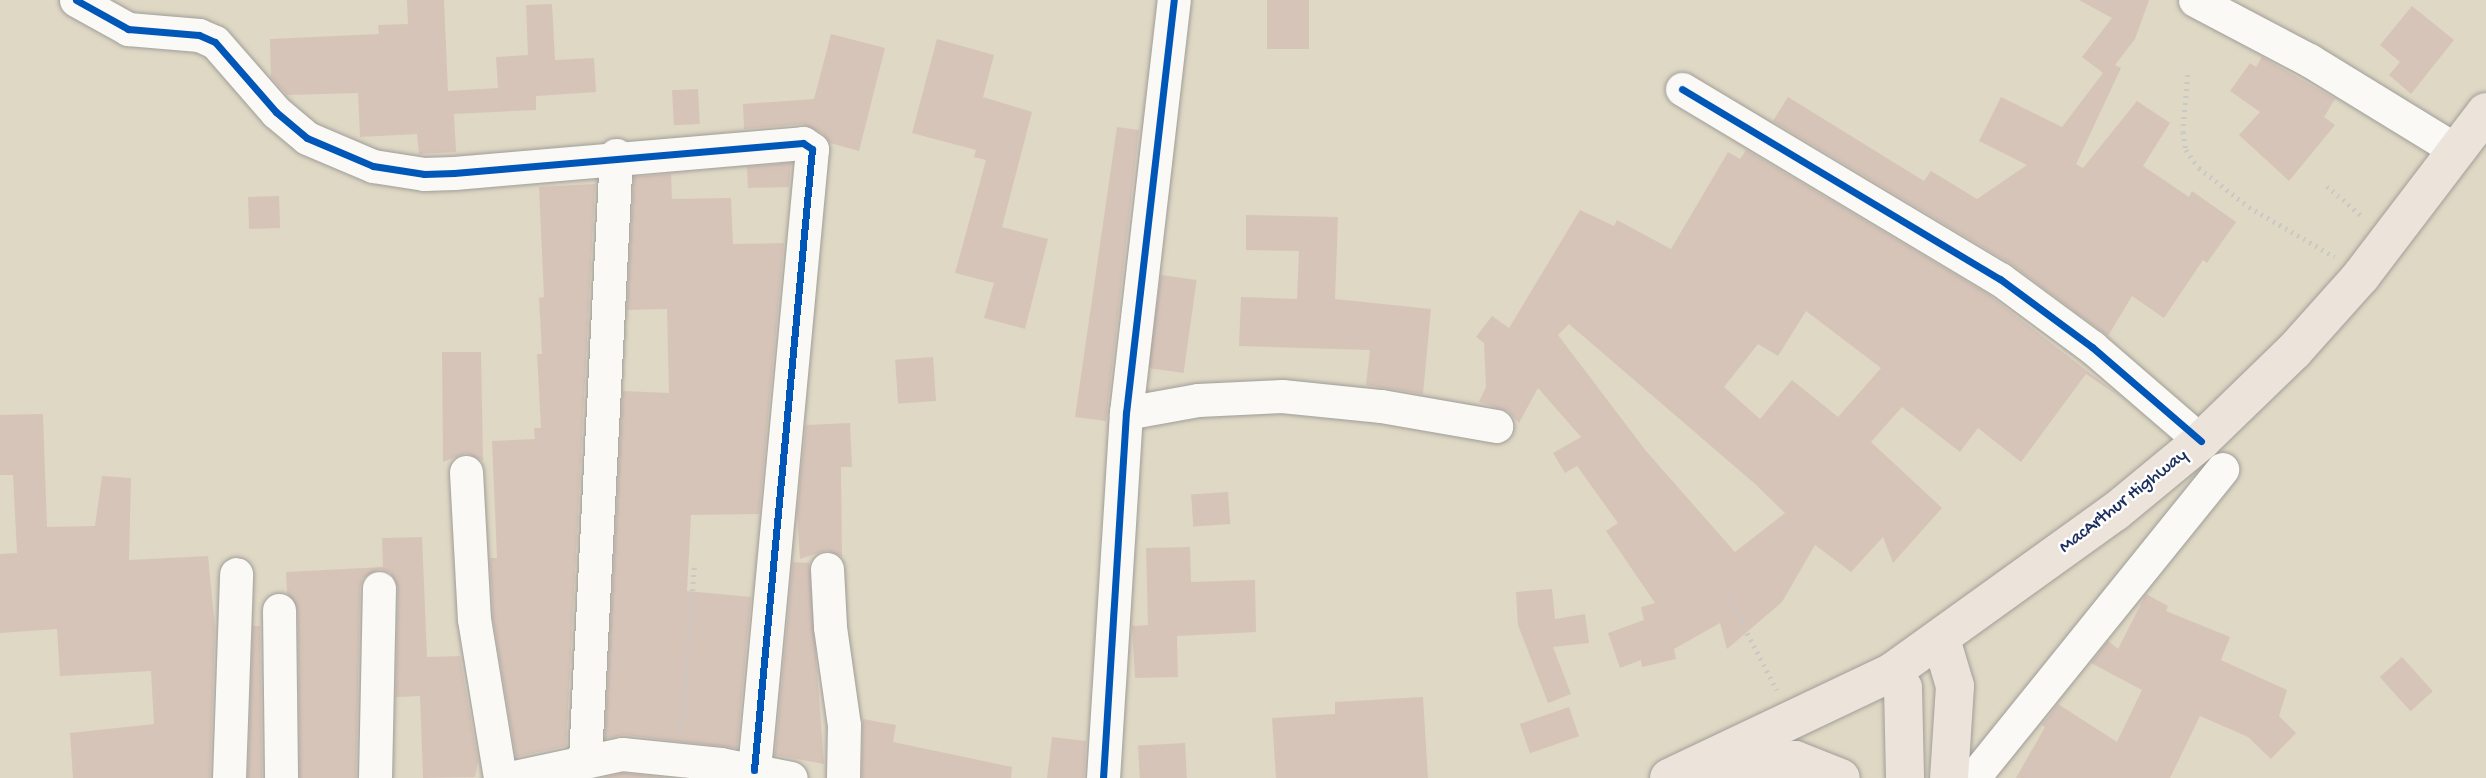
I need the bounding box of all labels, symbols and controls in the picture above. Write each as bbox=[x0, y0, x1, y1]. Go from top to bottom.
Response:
street label: MacArthur Highway bbox=[2055, 445, 2193, 559]

